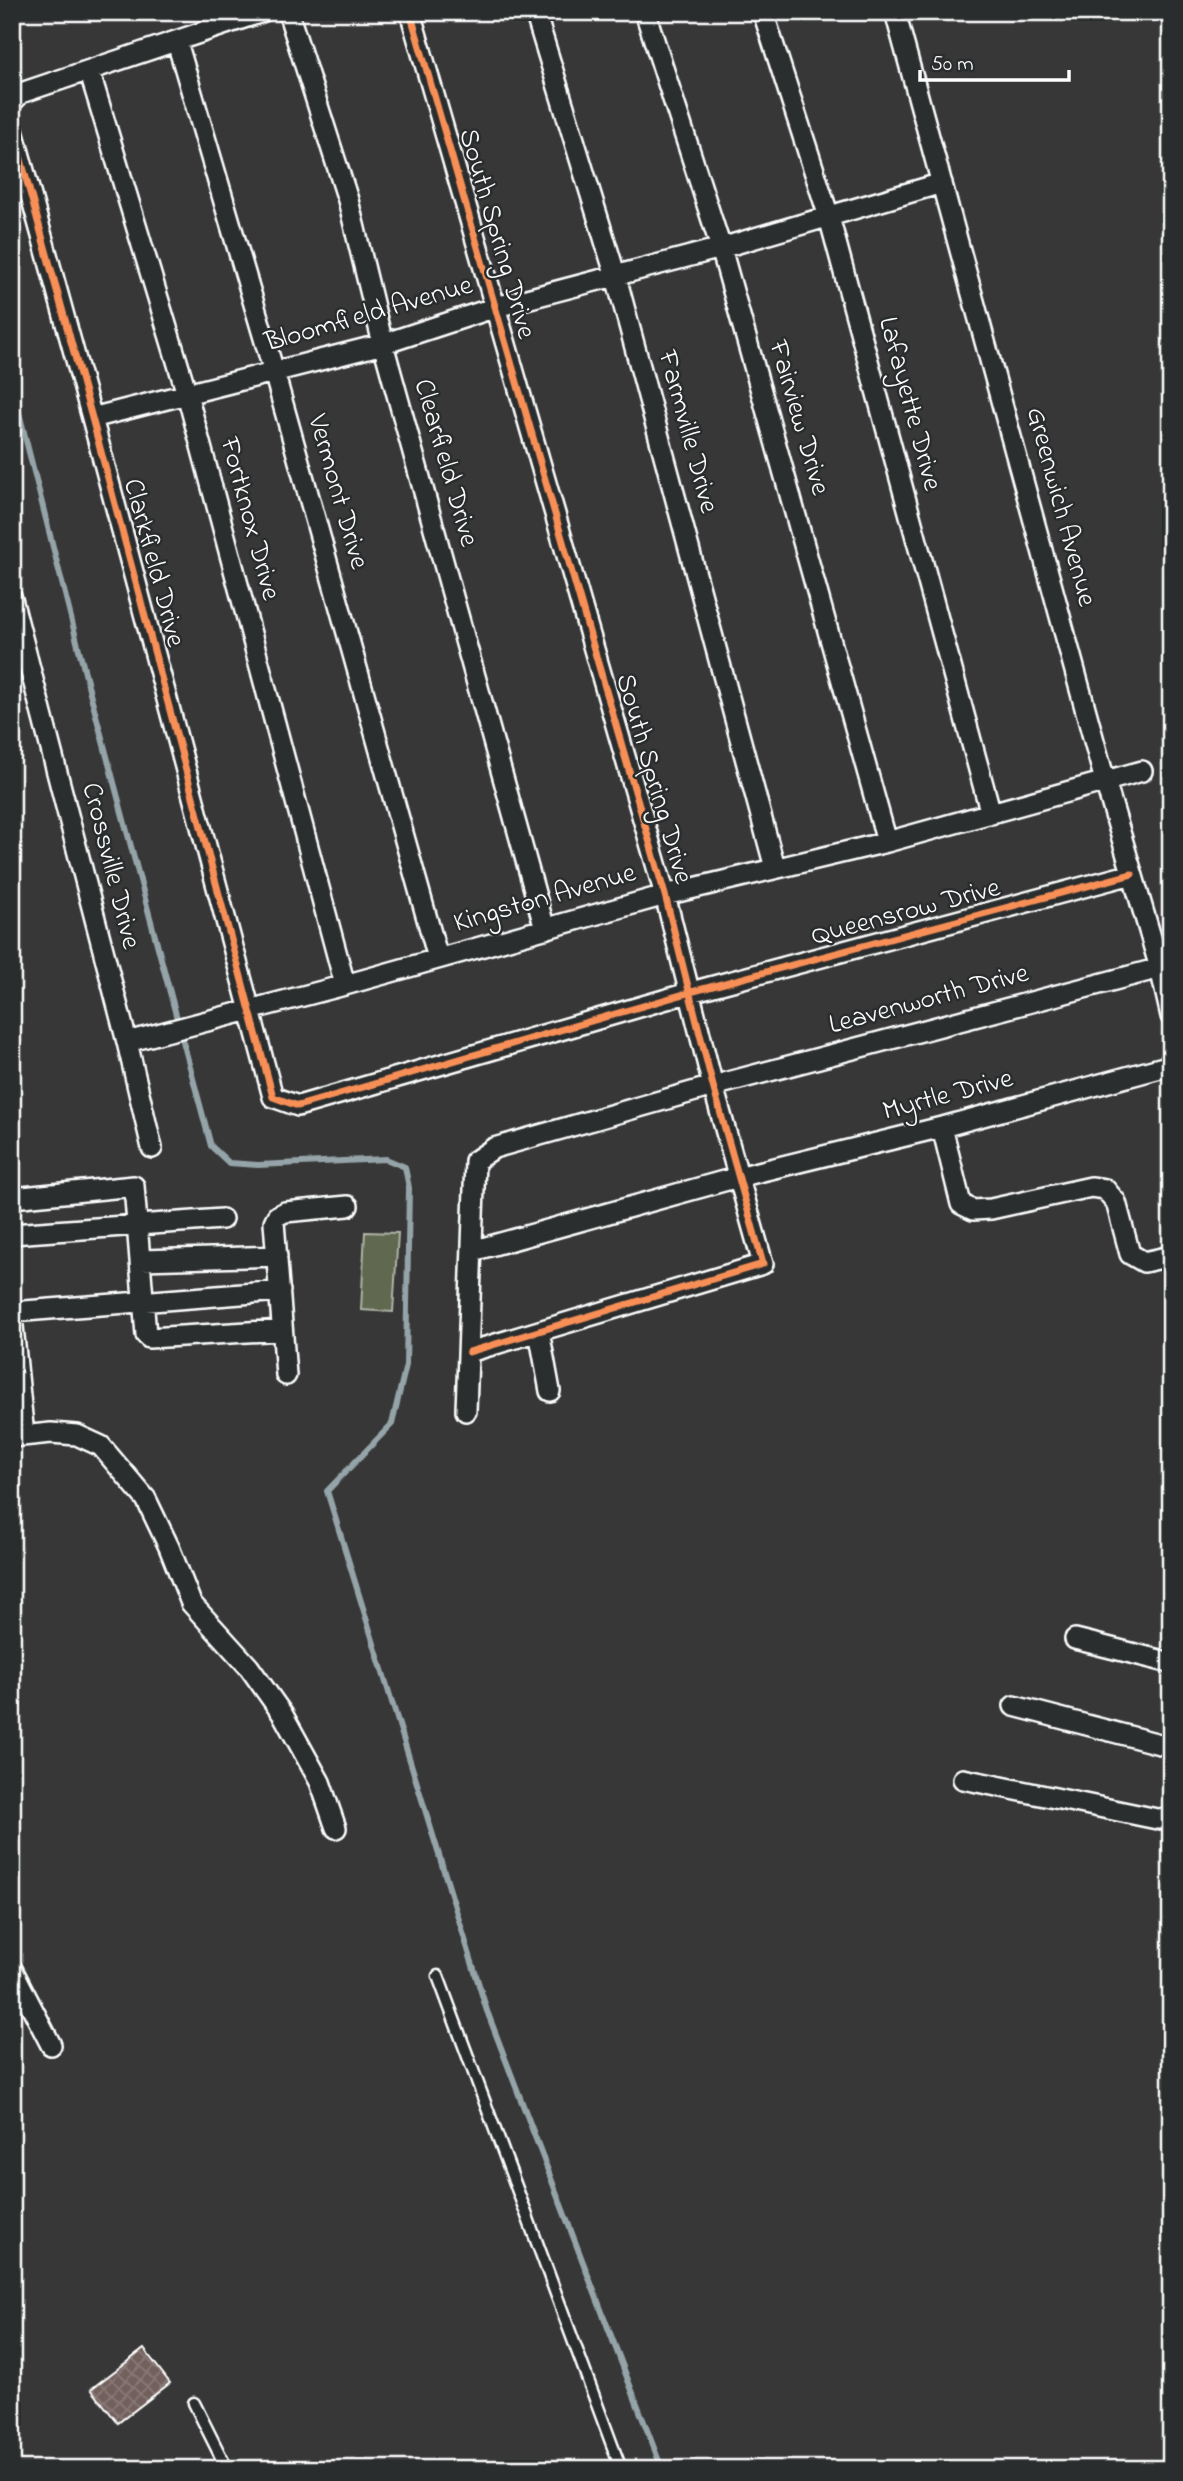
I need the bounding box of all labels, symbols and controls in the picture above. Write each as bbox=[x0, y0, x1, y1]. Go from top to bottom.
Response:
scale bar bbox=[920, 38, 1069, 82]
text: 50 m bbox=[931, 50, 974, 80]
street label: South Spring Drive bbox=[446, 124, 546, 344]
street label: Bloomfield Avenue bbox=[259, 266, 478, 365]
street label: Lafayette Drive bbox=[866, 312, 952, 496]
street label: Fairview Drive bbox=[756, 335, 840, 501]
street label: Farmville Drive bbox=[645, 345, 729, 518]
street label: Clearfield Drive bbox=[401, 374, 489, 552]
street label: Greenwich Avenue bbox=[1014, 403, 1106, 612]
street label: Vermont Drive bbox=[295, 409, 379, 575]
street label: Fortknox Drive bbox=[207, 432, 291, 605]
street label: Clarkfield Drive bbox=[111, 474, 195, 652]
street label: South Spring Drive bbox=[603, 669, 703, 889]
street label: Crossville Drive bbox=[69, 778, 151, 954]
street label: Kingston Avenue bbox=[449, 853, 641, 945]
street label: Queensrow Drive bbox=[807, 868, 1006, 958]
street label: Leavenworth Drive bbox=[824, 953, 1034, 1046]
street label: Myrtle Drive bbox=[878, 1059, 1018, 1133]

